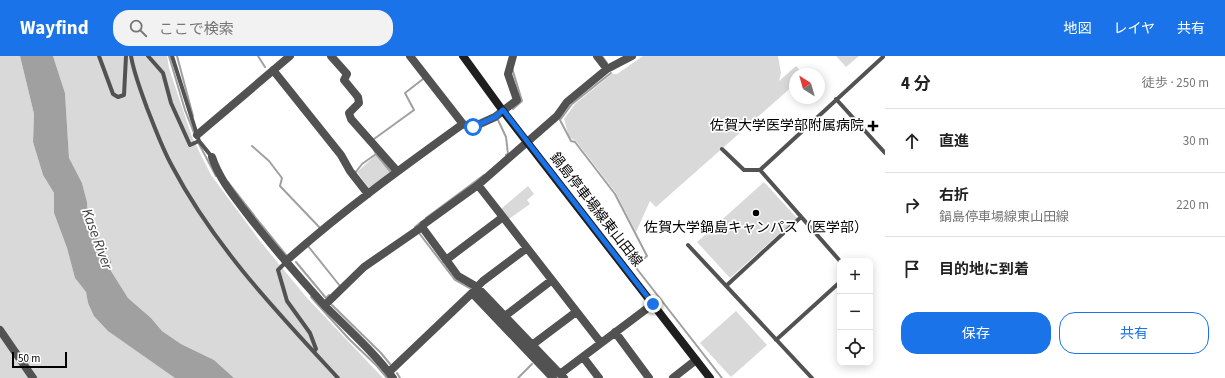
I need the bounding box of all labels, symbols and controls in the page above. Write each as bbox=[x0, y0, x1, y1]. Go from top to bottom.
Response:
search box bbox=[113, 10, 393, 46]
text: Wayfind bbox=[20, 15, 89, 42]
icon: search bbox=[127, 17, 149, 39]
text: ここで検索 bbox=[159, 19, 234, 40]
text: 地図 bbox=[1063, 19, 1091, 39]
text: レイヤ bbox=[1113, 19, 1155, 39]
text: 共有 bbox=[1177, 19, 1205, 39]
north arrow bbox=[789, 68, 825, 104]
text: 4 分 bbox=[901, 72, 930, 96]
text: 徒歩 · 250 m bbox=[1142, 74, 1209, 92]
place label: 佐賀大学医学部附属病院 bbox=[710, 116, 864, 136]
route start bbox=[464, 118, 482, 136]
marker: 佐賀大学医学部附属病院 bbox=[867, 120, 879, 132]
icon: ahead bbox=[901, 130, 923, 152]
text: 直進 bbox=[939, 131, 969, 152]
text: 30 m bbox=[1183, 132, 1209, 150]
street label: 鍋島停車場線東山田線 bbox=[545, 149, 647, 271]
text: 右折 bbox=[939, 185, 969, 206]
icon: right bbox=[901, 194, 923, 216]
text: 220 m bbox=[1176, 196, 1209, 214]
water label: Kase River bbox=[76, 206, 118, 273]
marker: 佐賀大学鍋島キャンパス（医学部） bbox=[751, 208, 761, 218]
text: 鍋島停車場線東山田線 bbox=[939, 208, 1069, 226]
place label: 佐賀大学鍋島キャンパス（医学部） bbox=[644, 218, 868, 238]
map controls bbox=[837, 258, 873, 366]
button: + bbox=[837, 258, 873, 294]
icon: arrive bbox=[901, 258, 923, 280]
text: 目的地に到着 bbox=[939, 259, 1029, 280]
button: − bbox=[837, 294, 873, 330]
route end bbox=[644, 295, 662, 313]
button: 保存 bbox=[901, 312, 1051, 354]
button: 共有 bbox=[1059, 312, 1209, 354]
button: locate bbox=[837, 330, 873, 366]
scale bar bbox=[12, 350, 67, 369]
text: 50 m bbox=[18, 351, 40, 366]

